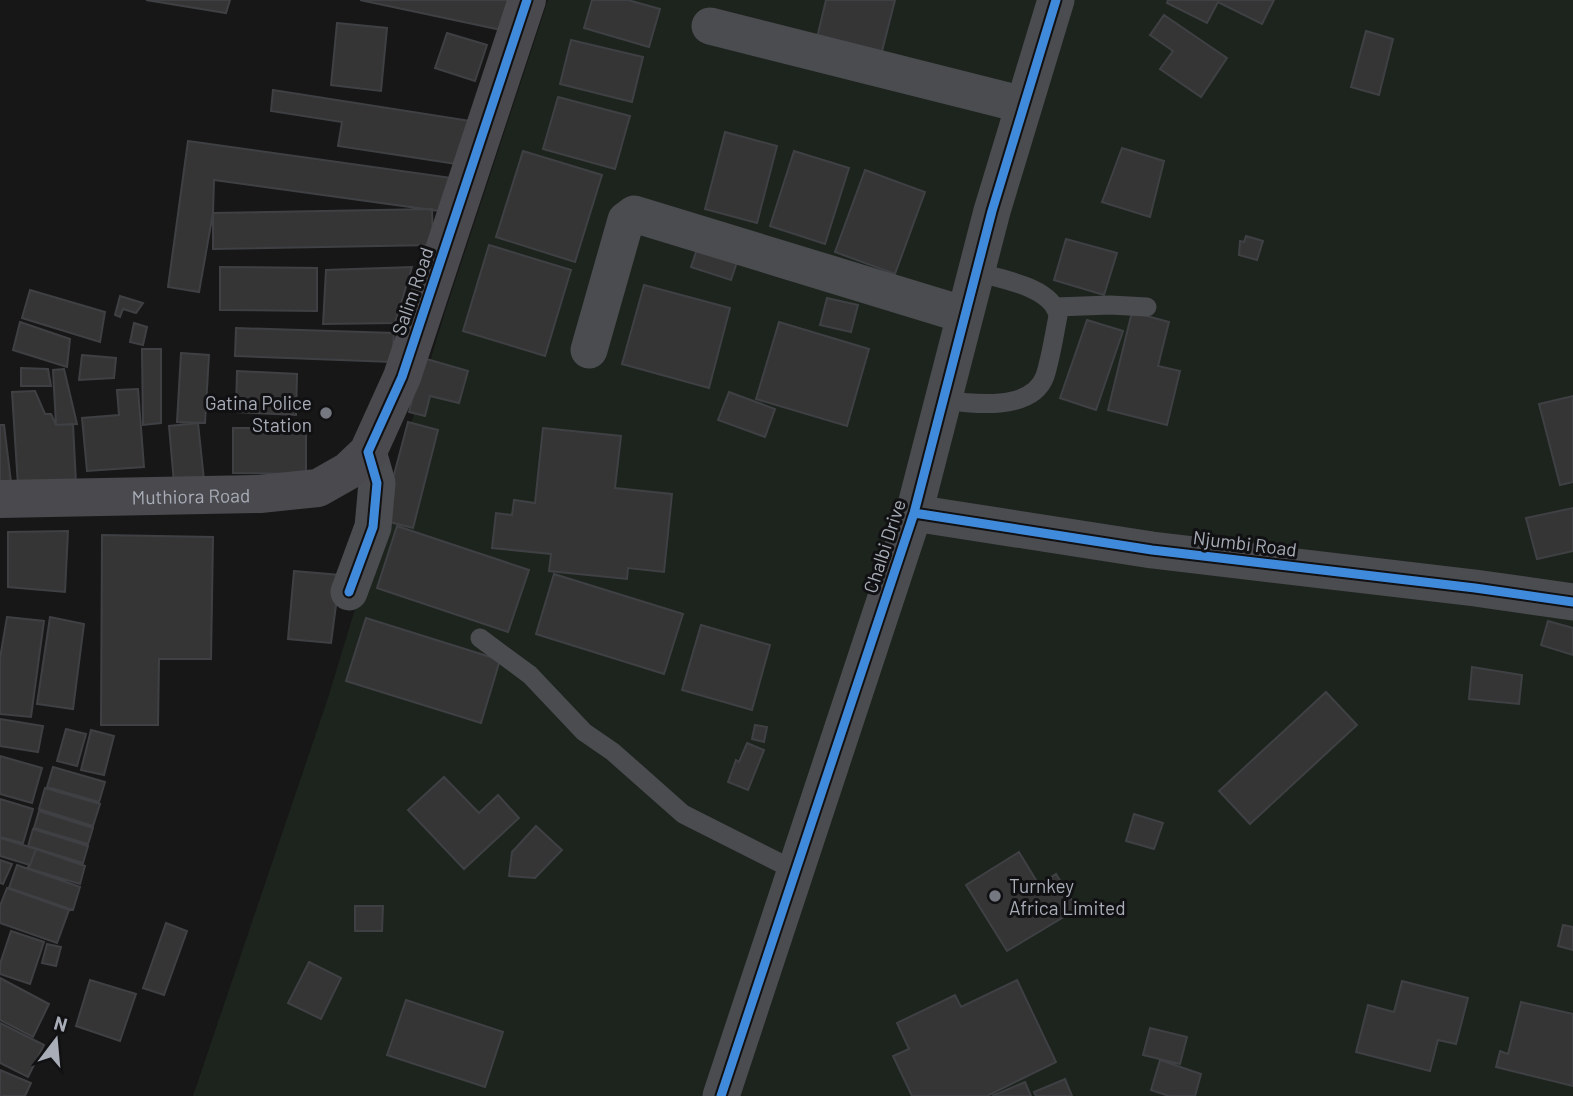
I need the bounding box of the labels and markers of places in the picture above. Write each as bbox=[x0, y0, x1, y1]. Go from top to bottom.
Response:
place label: Gatina Police Station bbox=[205, 391, 312, 436]
marker: Gatina Police Station bbox=[318, 405, 334, 421]
place label: Turnkey Africa Limited bbox=[1009, 874, 1126, 919]
marker: Turnkey Africa Limited bbox=[987, 888, 1003, 904]

